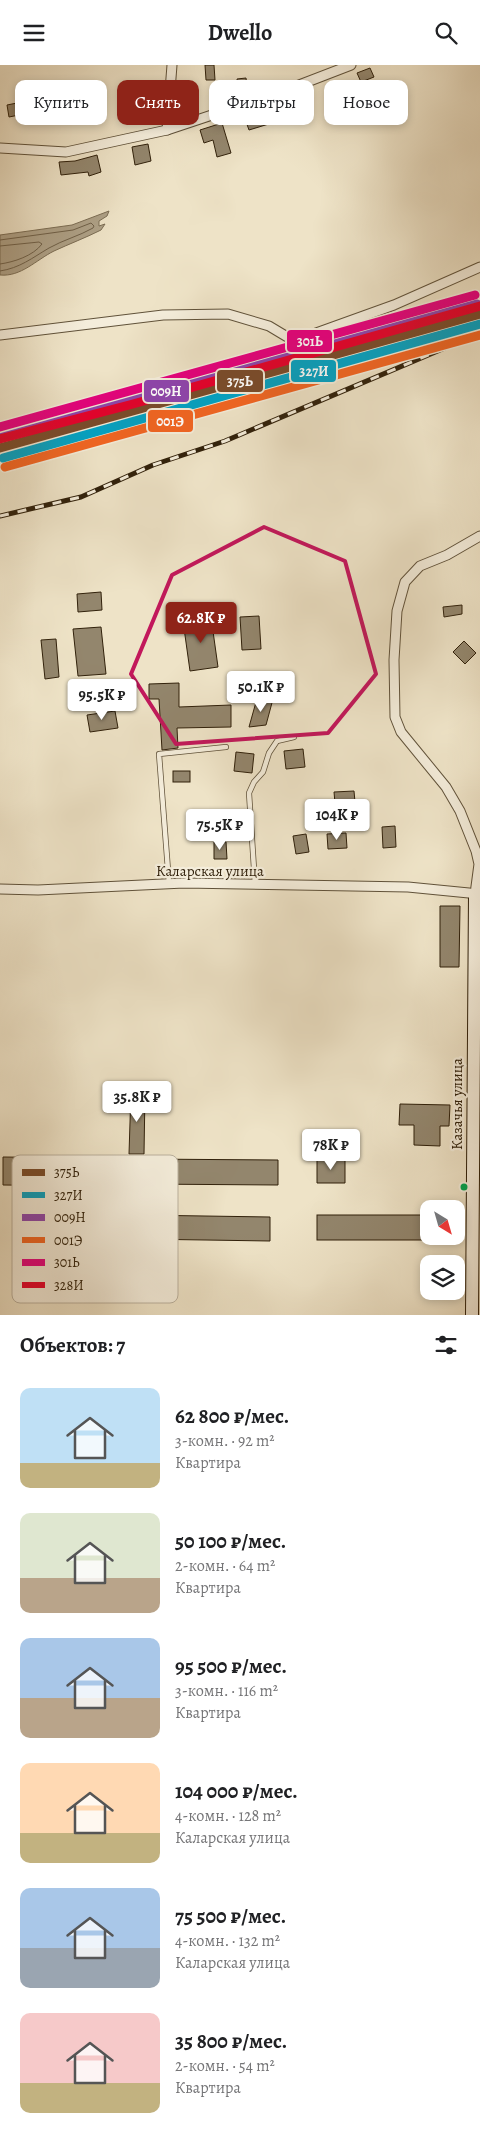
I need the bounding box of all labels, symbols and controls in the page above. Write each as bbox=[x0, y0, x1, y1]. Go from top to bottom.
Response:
text: Dwello bbox=[208, 18, 272, 48]
icon: menu bbox=[20, 19, 48, 47]
icon: search bbox=[432, 19, 460, 47]
chip: Купить bbox=[15, 80, 107, 125]
chip: Снять bbox=[117, 80, 199, 125]
chip: Фильтры bbox=[209, 80, 314, 125]
chip: Новое bbox=[324, 80, 408, 125]
line badge: 301Ь bbox=[286, 329, 333, 353]
text: 301Ь bbox=[297, 332, 324, 351]
line badge: 327И bbox=[290, 359, 337, 383]
text: 327И bbox=[299, 362, 329, 381]
line badge: 375Ь bbox=[216, 369, 264, 393]
text: 375Ь bbox=[227, 372, 254, 391]
line badge: 009Н bbox=[143, 379, 190, 403]
text: 009Н bbox=[150, 382, 182, 401]
line badge: 001Э bbox=[147, 409, 194, 433]
text: 001Э bbox=[156, 412, 184, 431]
pin: 62.8K ₽ bbox=[155, 601, 247, 644]
text: 62.8K ₽ bbox=[177, 607, 225, 629]
pin: 50.1K ₽ bbox=[215, 671, 307, 713]
text: 50.1K ₽ bbox=[238, 676, 284, 698]
pin: 95.5K ₽ bbox=[56, 679, 148, 721]
text: 95.5K ₽ bbox=[79, 684, 125, 706]
pin: 104K ₽ bbox=[296, 799, 378, 841]
text: 104K ₽ bbox=[316, 804, 358, 826]
pin: 75.5K ₽ bbox=[174, 809, 266, 851]
text: 75.5K ₽ bbox=[197, 814, 243, 836]
street label: Каларская улица bbox=[156, 861, 264, 881]
street label: Казачья улица bbox=[447, 1058, 467, 1150]
pin: 35.8K ₽ bbox=[91, 1081, 183, 1123]
text: 35.8K ₽ bbox=[113, 1086, 161, 1108]
pin: 78K ₽ bbox=[296, 1129, 366, 1171]
text: 78K ₽ bbox=[313, 1134, 349, 1156]
legend bbox=[12, 1155, 178, 1303]
text: 375Ь bbox=[54, 1163, 80, 1182]
unlabelled marker bbox=[459, 1182, 469, 1192]
text: 327И bbox=[54, 1186, 83, 1205]
north arrow bbox=[420, 1200, 465, 1245]
map controls bbox=[420, 1200, 465, 1300]
text: 009Н bbox=[54, 1208, 86, 1227]
text: 001Э bbox=[54, 1231, 83, 1250]
text: 301Ь bbox=[54, 1253, 80, 1272]
button: layers bbox=[420, 1255, 465, 1300]
text: 328И bbox=[54, 1276, 84, 1295]
text: Объектов: 7 bbox=[20, 1331, 125, 1359]
icon: filters bbox=[432, 1331, 460, 1359]
text: 62 800 ₽/мес. bbox=[175, 1402, 289, 1430]
icon: home bbox=[60, 1408, 120, 1468]
text: 3-комн. · 92 m² bbox=[175, 1430, 275, 1452]
text: Квартира bbox=[175, 1452, 241, 1474]
text: 50 100 ₽/мес. bbox=[175, 1527, 286, 1555]
icon: home bbox=[60, 1533, 120, 1593]
text: 2-комн. · 64 m² bbox=[175, 1555, 275, 1577]
text: Квартира bbox=[175, 1577, 241, 1599]
text: 95 500 ₽/мес. bbox=[175, 1652, 287, 1680]
icon: home bbox=[60, 1658, 120, 1718]
text: 3-комн. · 116 m² bbox=[175, 1680, 278, 1702]
text: Квартира bbox=[175, 1702, 241, 1724]
text: 104 000 ₽/мес. bbox=[175, 1777, 298, 1805]
icon: home bbox=[60, 1783, 120, 1843]
text: 4-комн. · 128 m² bbox=[175, 1805, 281, 1827]
text: Каларская улица bbox=[175, 1827, 290, 1849]
text: 75 500 ₽/мес. bbox=[175, 1902, 286, 1930]
icon: home bbox=[60, 1908, 120, 1968]
text: 4-комн. · 132 m² bbox=[175, 1930, 280, 1952]
text: Каларская улица bbox=[175, 1952, 290, 1974]
text: 35 800 ₽/мес. bbox=[175, 2027, 287, 2055]
icon: home bbox=[60, 2033, 120, 2093]
text: 2-комн. · 54 m² bbox=[175, 2055, 275, 2077]
text: Квартира bbox=[175, 2077, 241, 2099]

